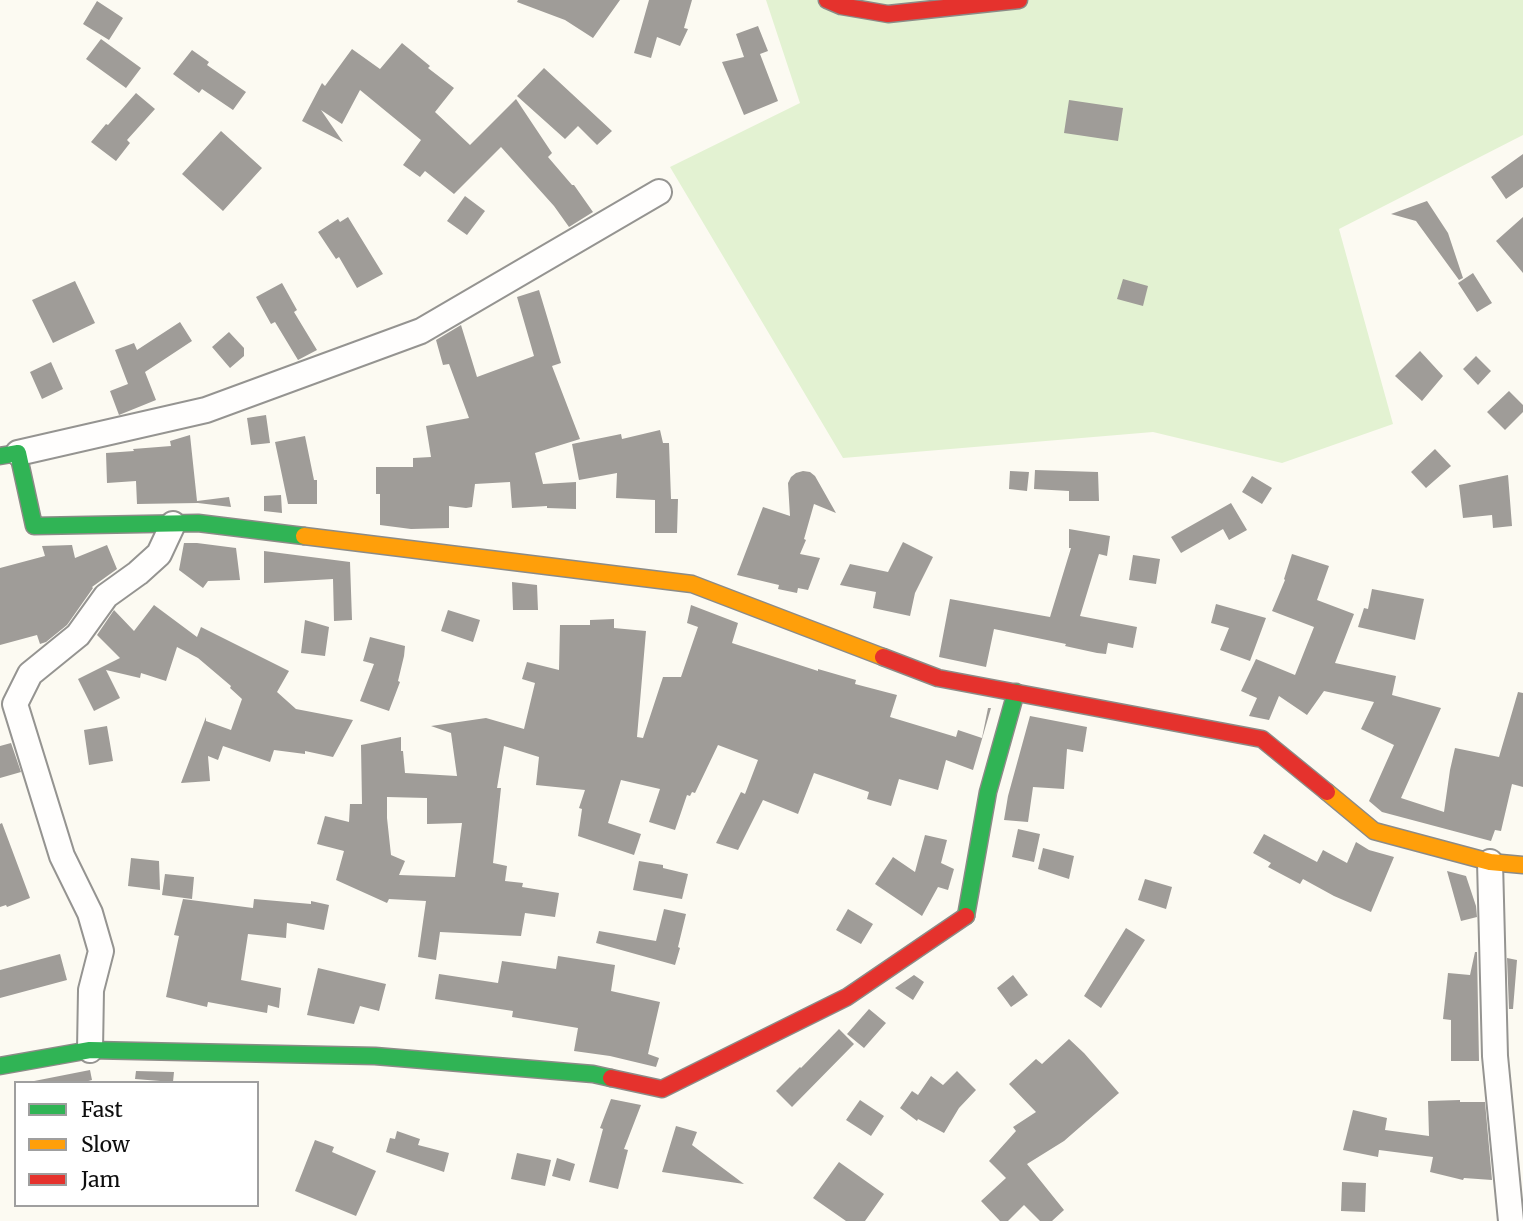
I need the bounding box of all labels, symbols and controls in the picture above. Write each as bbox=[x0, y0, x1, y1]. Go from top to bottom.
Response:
legend bbox=[14, 1081, 259, 1207]
text: Fast bbox=[81, 1096, 123, 1123]
text: Slow bbox=[81, 1131, 130, 1158]
text: Jam bbox=[81, 1166, 120, 1193]

